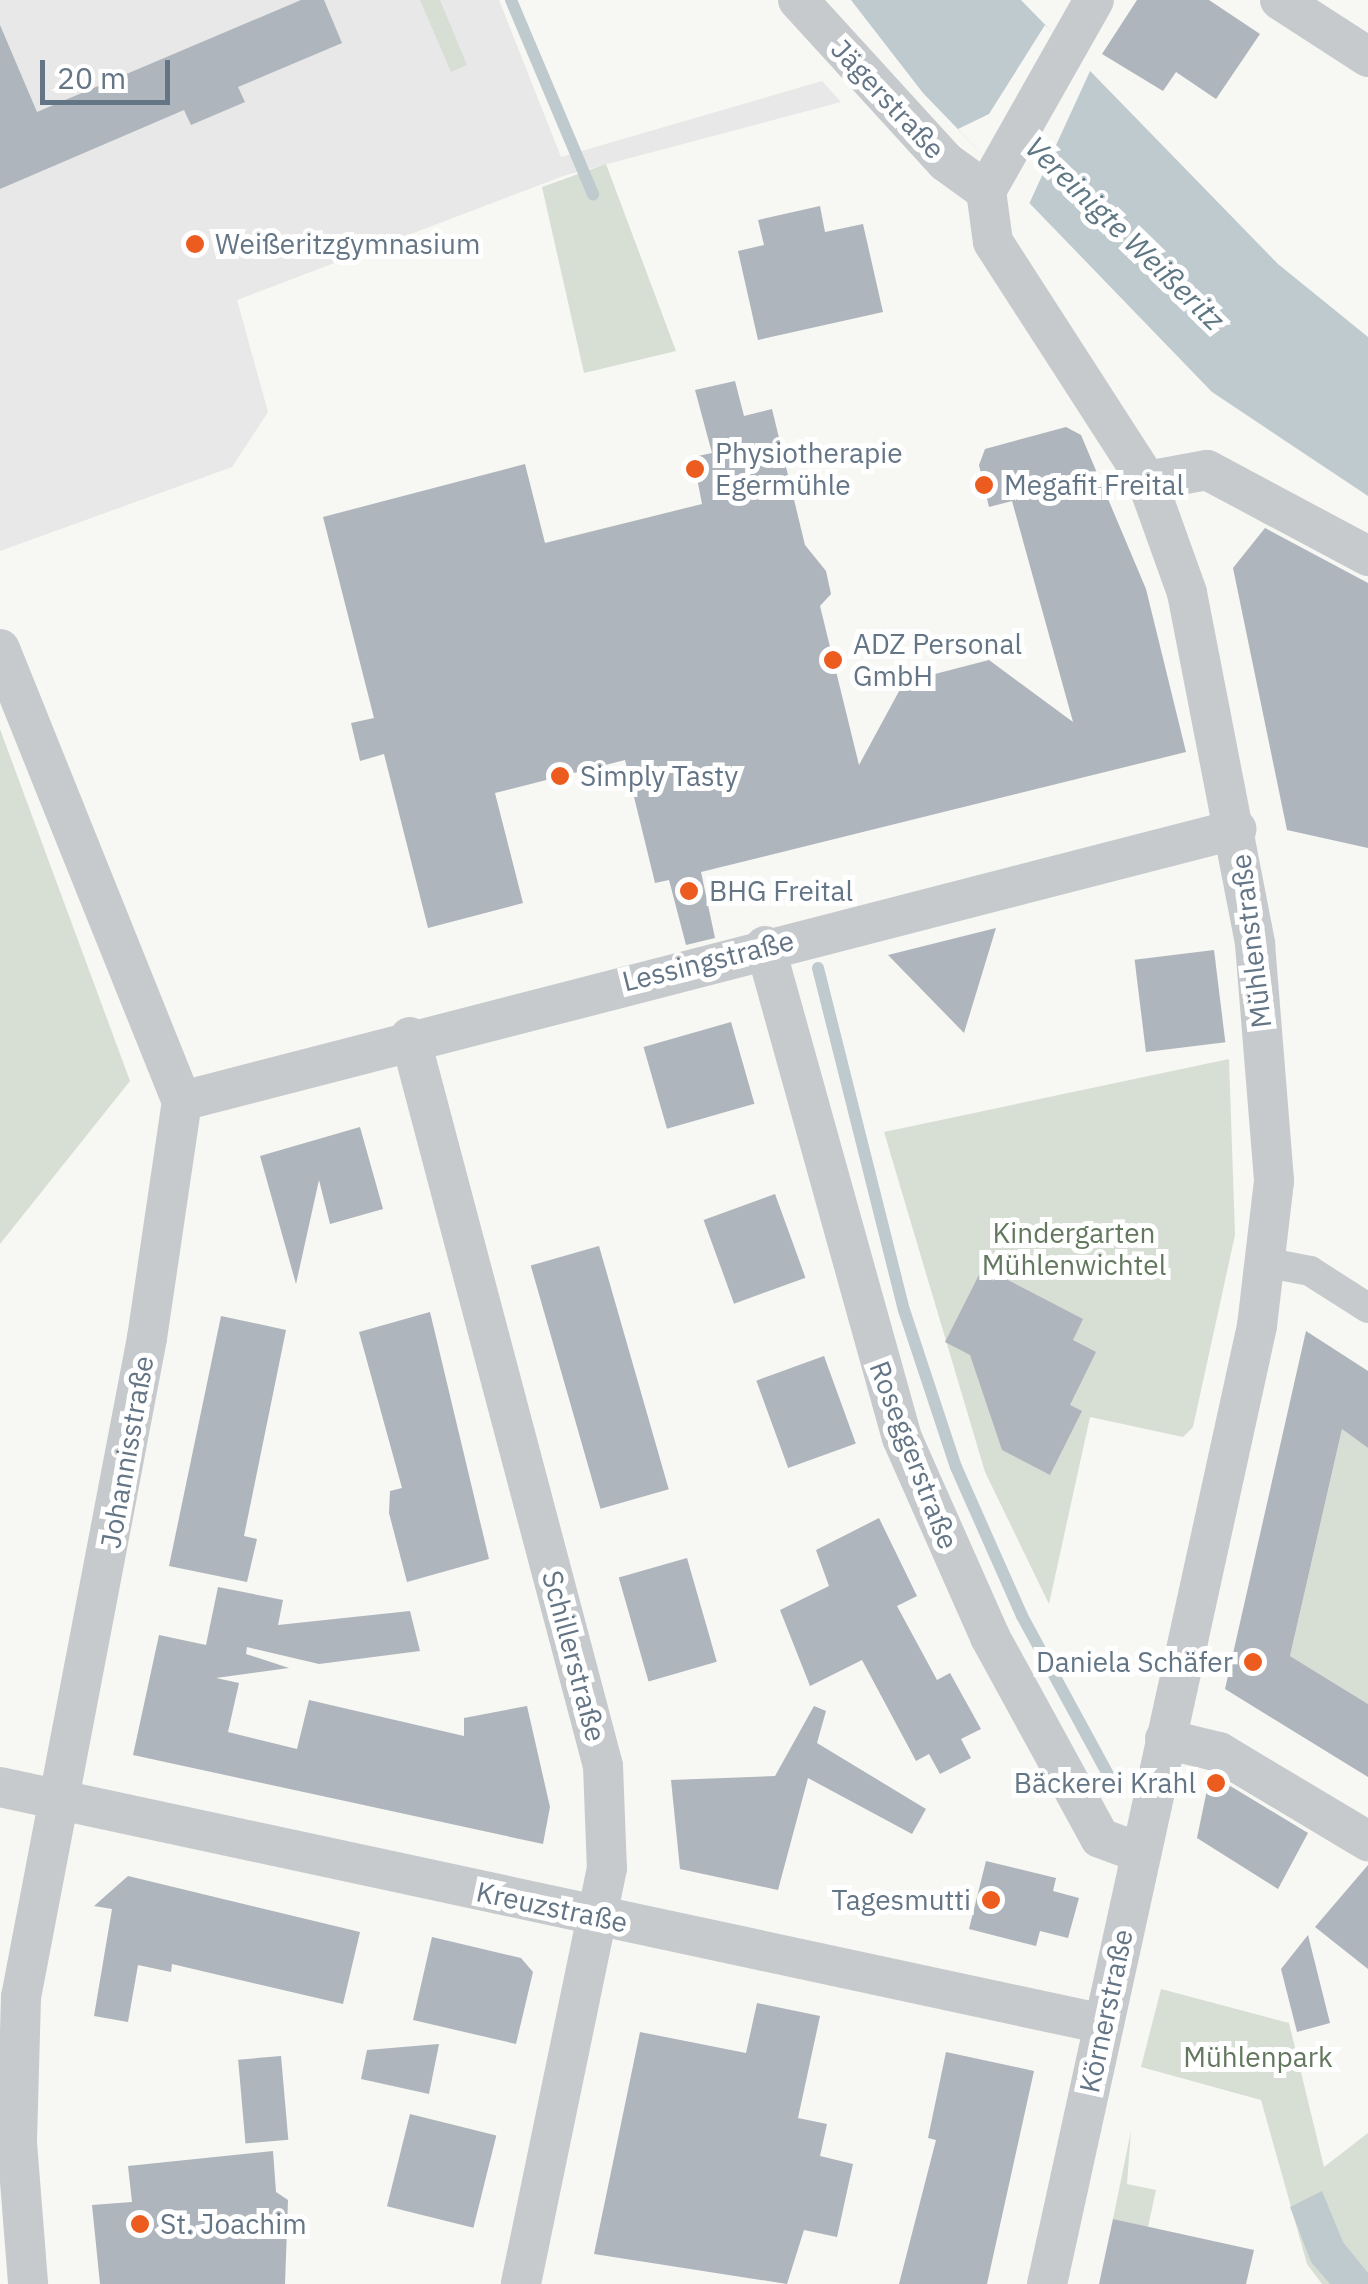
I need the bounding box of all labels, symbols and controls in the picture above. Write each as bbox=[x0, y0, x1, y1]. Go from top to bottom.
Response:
street label: Jägerstraße bbox=[824, 32, 952, 166]
scale bar bbox=[45, 40, 175, 102]
text: 20 m bbox=[57, 58, 126, 97]
water label: Vereinigte Weißeritz bbox=[1018, 129, 1232, 337]
place label: Weißeritzgymnasium bbox=[215, 227, 480, 261]
marker: Weißeritzgymnasium bbox=[184, 233, 206, 255]
place label: Physiotherapie Egermühle bbox=[715, 436, 903, 502]
marker: Physiotherapie Egermühle bbox=[684, 458, 706, 480]
place label: Megafit Freital bbox=[1004, 468, 1184, 502]
marker: Megafit Freital bbox=[973, 474, 995, 496]
place label: ADZ Personal GmbH bbox=[853, 627, 1022, 693]
marker: ADZ Personal GmbH bbox=[822, 649, 844, 671]
place label: Simply Tasty bbox=[580, 759, 738, 793]
marker: Simply Tasty bbox=[549, 765, 571, 787]
street label: Mühlenstraße bbox=[1224, 852, 1278, 1030]
place label: BHG Freital bbox=[709, 874, 853, 908]
marker: BHG Freital bbox=[678, 880, 700, 902]
street label: Lessingstraße bbox=[619, 923, 797, 999]
park label: Kindergarten Mühlenwichtel bbox=[982, 1216, 1166, 1282]
street label: Johannisstraße bbox=[94, 1353, 160, 1551]
street label: Roseggerstraße bbox=[863, 1356, 965, 1554]
street label: Schillerstraße bbox=[535, 1567, 613, 1745]
place label: Daniela Schäfer bbox=[1036, 1645, 1233, 1679]
marker: Daniela Schäfer bbox=[1242, 1651, 1264, 1673]
place label: Bäckerei Krahl bbox=[1014, 1766, 1196, 1800]
marker: Bäckerei Krahl bbox=[1205, 1772, 1227, 1794]
street label: Kreuzstraße bbox=[473, 1875, 631, 1939]
place label: Tagesmutti bbox=[832, 1883, 971, 1917]
marker: Tagesmutti bbox=[980, 1889, 1002, 1911]
street label: Körnerstraße bbox=[1072, 1926, 1140, 2096]
park label: Mühlenpark bbox=[1183, 2040, 1333, 2074]
place label: St. Joachim bbox=[160, 2207, 307, 2241]
marker: St. Joachim bbox=[129, 2213, 151, 2235]

